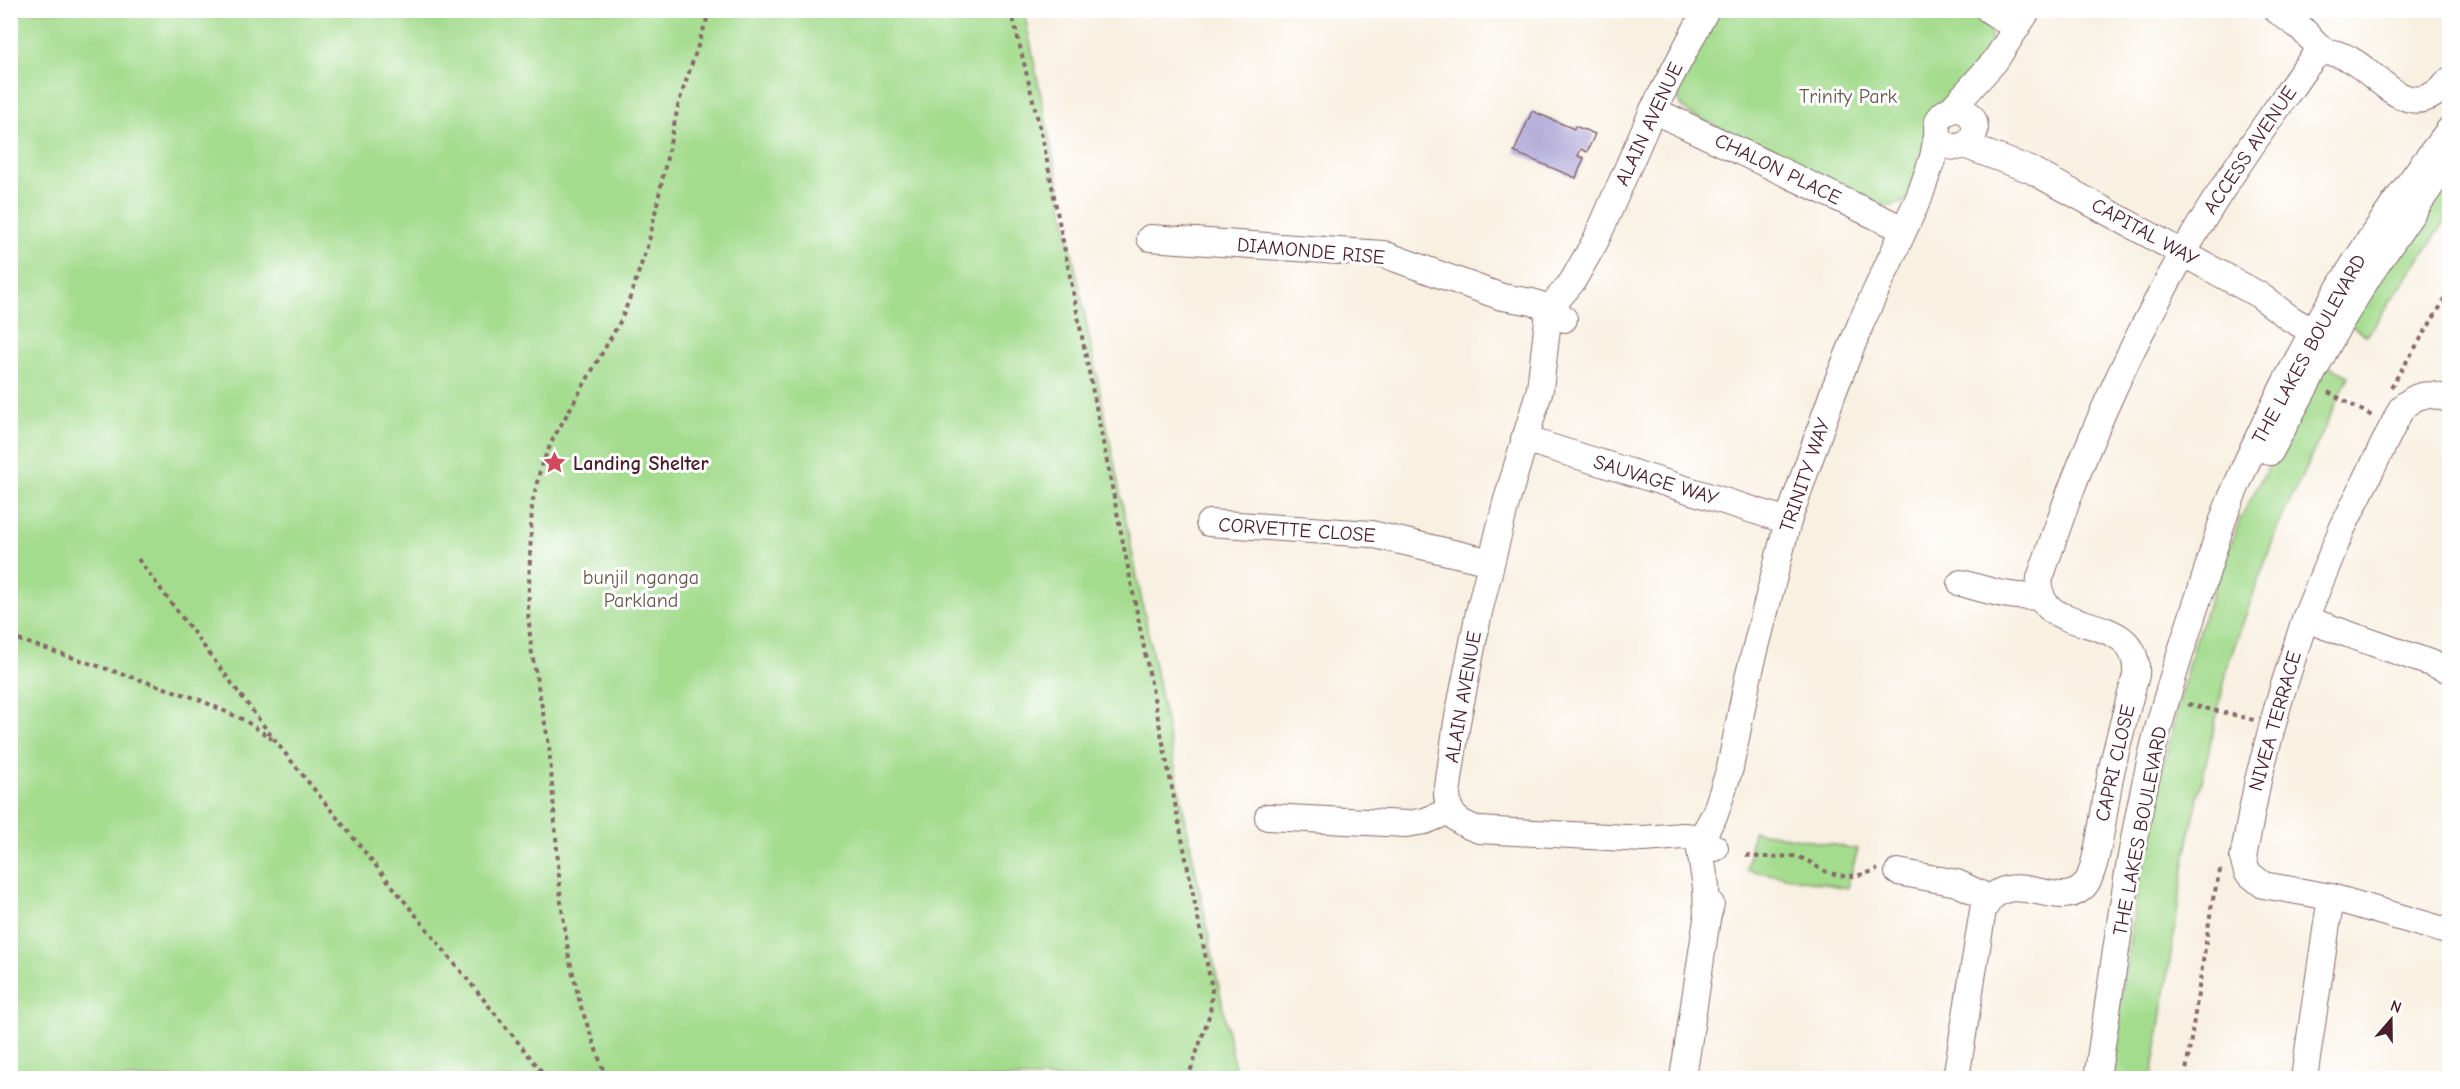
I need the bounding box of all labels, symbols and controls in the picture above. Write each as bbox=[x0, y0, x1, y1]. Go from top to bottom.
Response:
street label: ALAIN AVENUE bbox=[1610, 59, 1688, 189]
street label: ACCESS AVENUE bbox=[2199, 82, 2301, 218]
park label: Trinity Park bbox=[1799, 85, 1897, 108]
street label: CHALON PLACE bbox=[1711, 129, 1845, 209]
street label: CAPITAL WAY bbox=[2088, 193, 2203, 271]
street label: DIAMONDE RISE bbox=[1236, 233, 1386, 269]
street label: THE LAKES BOULEVARD bbox=[2247, 250, 2371, 448]
street label: TRINITY WAY bbox=[1775, 415, 1835, 535]
place icon: Landing Shelter bbox=[542, 450, 568, 476]
street label: SAUVAGE WAY bbox=[1591, 450, 1721, 510]
place label: Landing Shelter bbox=[573, 452, 709, 475]
street label: CORVETTE CLOSE bbox=[1218, 513, 1376, 547]
park label: bunjil nganga Parkland bbox=[583, 566, 699, 612]
street label: ALAIN AVENUE bbox=[1440, 629, 1486, 765]
street label: NIVEA TERRACE bbox=[2244, 648, 2306, 794]
street label: CAPRI CLOSE bbox=[2090, 702, 2140, 824]
street label: THE LAKES BOULEVARD bbox=[2108, 724, 2172, 938]
north arrow bbox=[2361, 990, 2421, 1050]
text: N bbox=[2388, 997, 2404, 1017]

